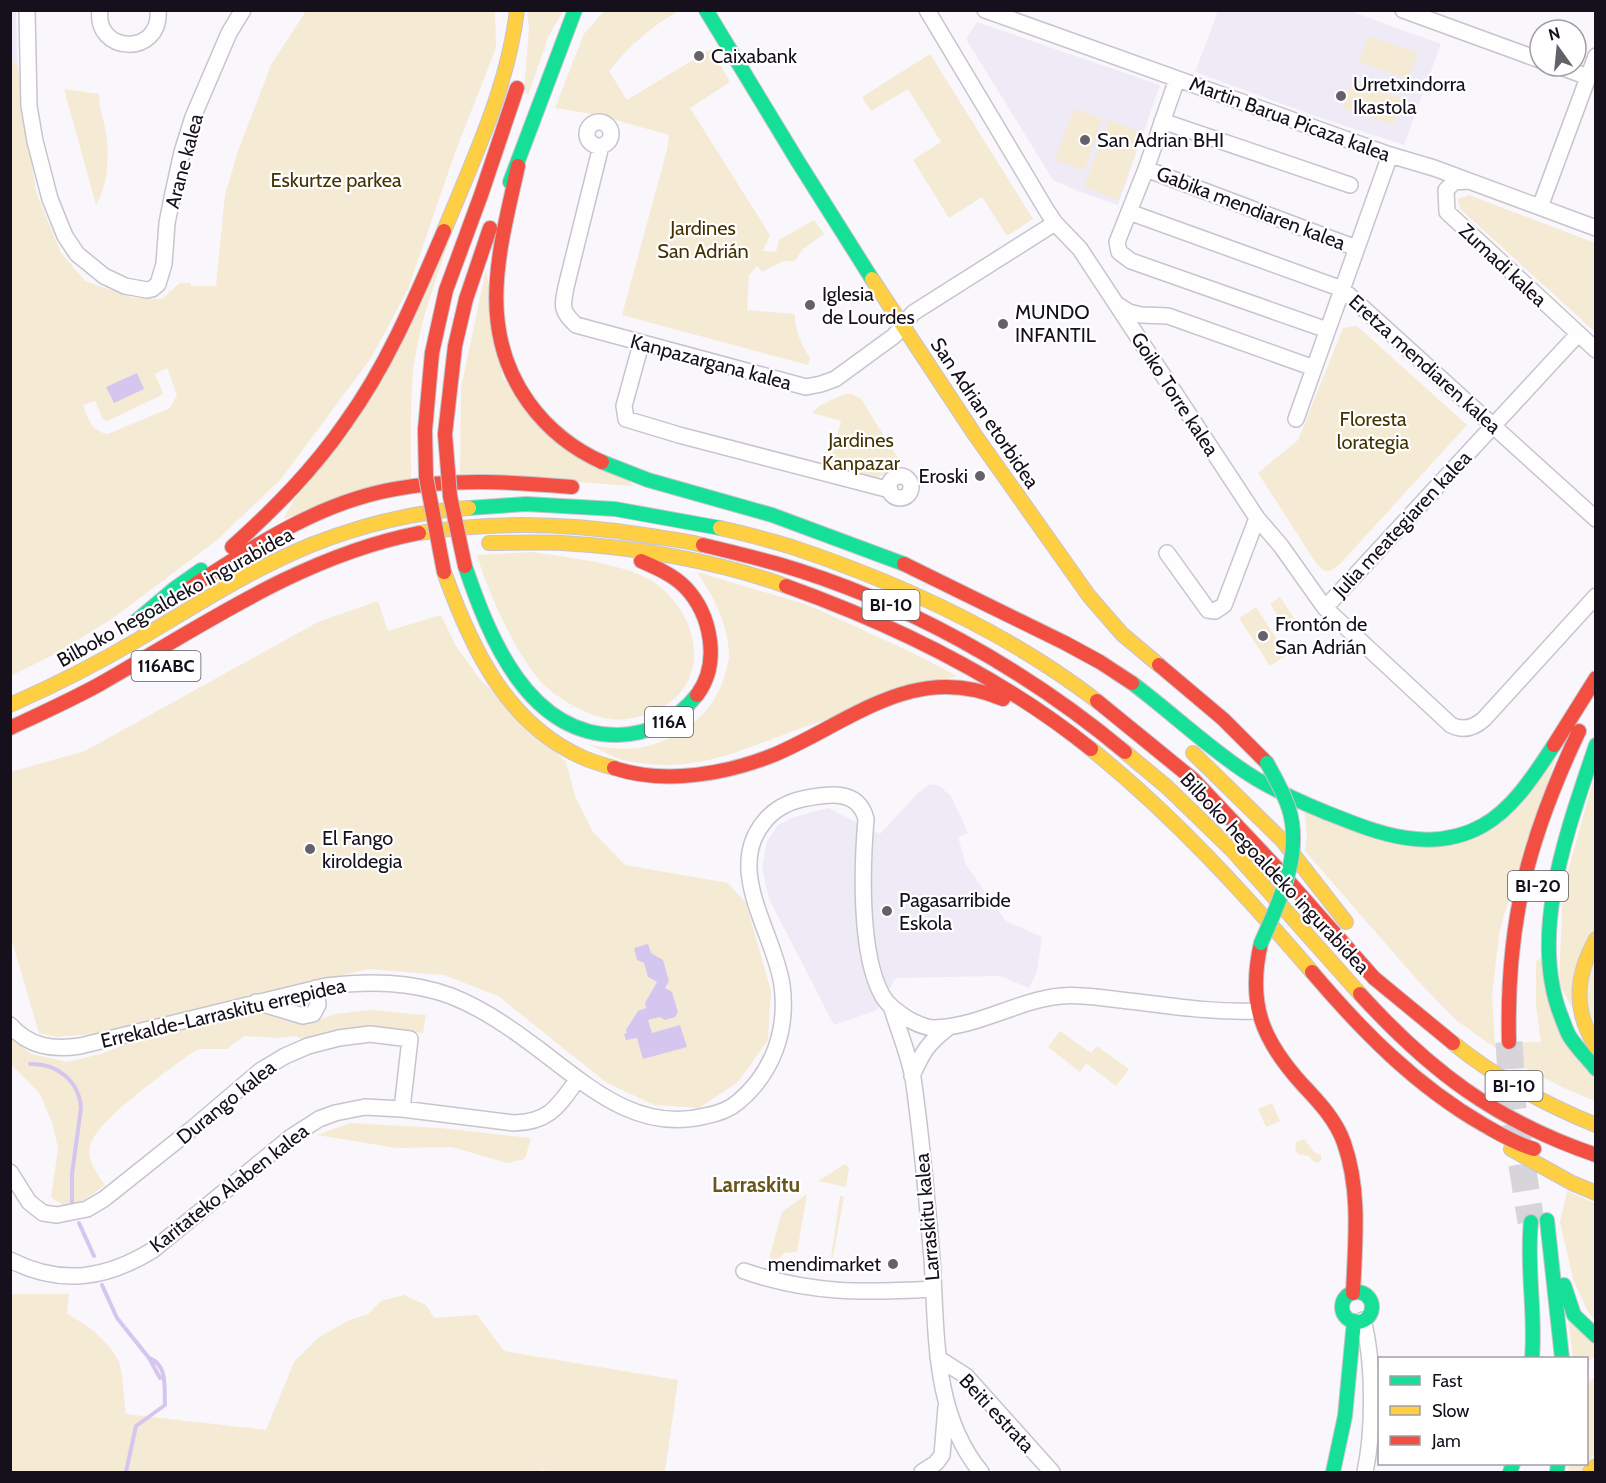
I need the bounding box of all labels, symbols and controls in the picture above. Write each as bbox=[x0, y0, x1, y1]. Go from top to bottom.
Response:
north arrow bbox=[1528, 18, 1588, 78]
text: N bbox=[1546, 23, 1562, 45]
place label: Caixabank bbox=[711, 44, 797, 68]
marker: Caixabank bbox=[692, 49, 706, 63]
street label: Martin Barua Picaza kalea bbox=[1186, 71, 1394, 167]
place label: Urretxindorra Ikastola bbox=[1353, 72, 1466, 119]
marker: Urretxindorra Ikastola bbox=[1334, 89, 1348, 103]
street label: Arane kalea bbox=[160, 111, 208, 211]
place label: San Adrian BHI bbox=[1097, 128, 1224, 152]
marker: San Adrian BHI bbox=[1078, 133, 1092, 147]
street label: Gabika mendiaren kalea bbox=[1153, 161, 1349, 255]
park label: Eskurtze parkea bbox=[270, 168, 402, 192]
park label: Jardines San Adrián bbox=[657, 216, 749, 263]
street label: Zumadi kalea bbox=[1454, 218, 1552, 312]
place label: Iglesia de Lourdes bbox=[822, 282, 915, 329]
street label: Eretza mendiaren kalea bbox=[1344, 289, 1506, 439]
marker: Iglesia de Lourdes bbox=[803, 298, 817, 312]
place label: MUNDO INFANTIL bbox=[1015, 300, 1096, 347]
marker: MUNDO INFANTIL bbox=[996, 317, 1010, 331]
street label: Goiko Torre kalea bbox=[1126, 328, 1224, 461]
street label: Kanpazargana kalea bbox=[628, 329, 795, 395]
street label: San Adrian etorbidea bbox=[926, 333, 1045, 493]
park label: Floresta lorategia bbox=[1337, 407, 1410, 454]
park label: Jardines Kanpazar bbox=[822, 428, 901, 475]
street label: Julia meategiaren kalea bbox=[1327, 445, 1476, 603]
place label: Eroski bbox=[919, 464, 968, 488]
marker: Eroski bbox=[973, 469, 987, 483]
street label: Bilboko hegoaldeko ingurabidea bbox=[53, 522, 298, 672]
road number: BI-10 bbox=[862, 590, 920, 620]
place label: Frontón de San Adrián bbox=[1275, 612, 1367, 659]
marker: Frontón de San Adrián bbox=[1256, 629, 1270, 643]
road number: 116ABC bbox=[132, 651, 201, 681]
road number: 116A bbox=[645, 707, 693, 737]
street label: Bilboko hegoaldeko ingurabidea bbox=[1175, 767, 1375, 979]
place label: El Fango kiroldegia bbox=[322, 826, 403, 873]
marker: El Fango kiroldegia bbox=[303, 842, 317, 856]
road number: BI-20 bbox=[1508, 871, 1568, 901]
place label: Pagasarribide Eskola bbox=[899, 888, 1011, 935]
marker: Pagasarribide Eskola bbox=[880, 904, 894, 918]
street label: Errekalde-Larraskitu errepidea bbox=[98, 973, 348, 1053]
street label: Durango kalea bbox=[172, 1055, 281, 1149]
road number: BI-10 bbox=[1486, 1071, 1543, 1101]
street label: Karitateko Alaben kalea bbox=[145, 1118, 314, 1257]
street label: Larraskitu kalea bbox=[909, 1152, 945, 1282]
district label: Larraskitu bbox=[712, 1172, 800, 1197]
place label: mendimarket bbox=[768, 1252, 881, 1276]
marker: mendimarket bbox=[886, 1257, 900, 1271]
legend bbox=[1378, 1357, 1588, 1465]
street label: Beiti estrata bbox=[954, 1369, 1040, 1458]
text: Fast bbox=[1432, 1370, 1463, 1392]
text: Slow bbox=[1432, 1400, 1469, 1422]
text: Jam bbox=[1431, 1430, 1461, 1452]

